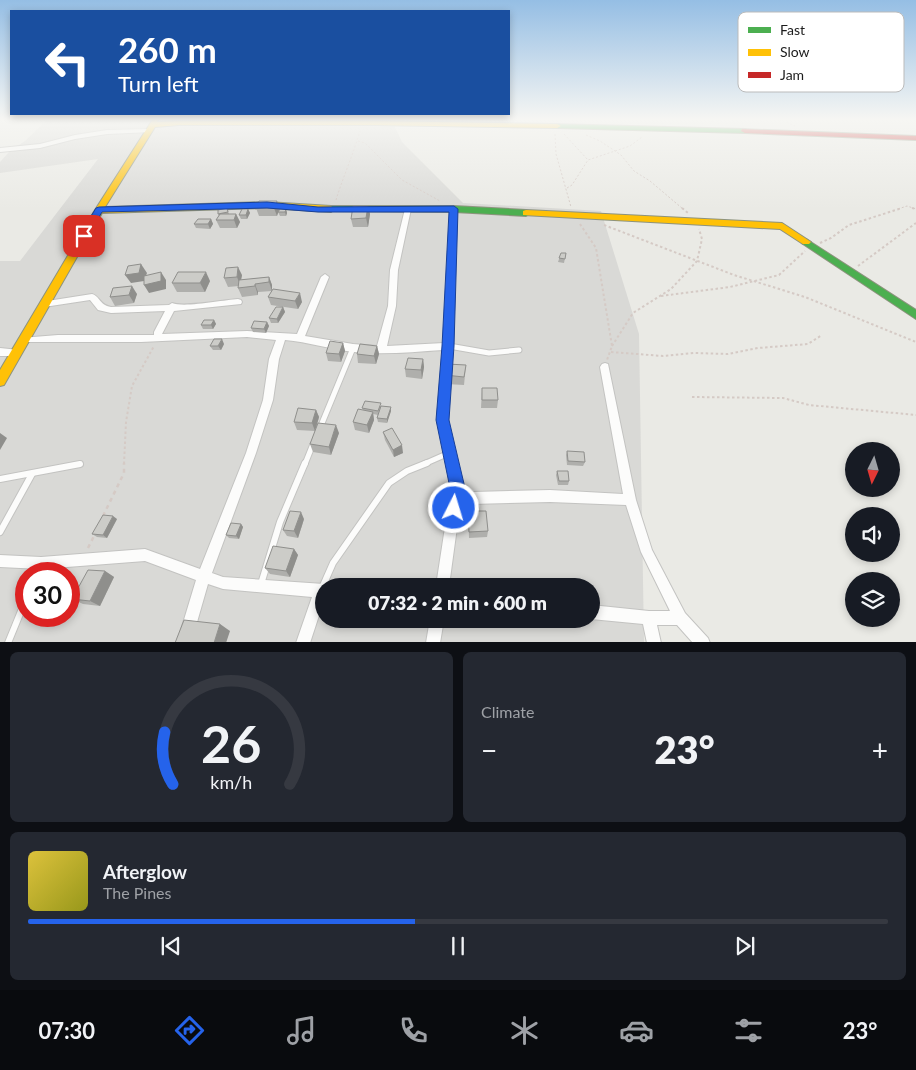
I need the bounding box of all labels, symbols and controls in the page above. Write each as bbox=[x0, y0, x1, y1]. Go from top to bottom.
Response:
legend bbox=[738, 12, 904, 92]
text: Fast bbox=[780, 21, 805, 38]
text: 260 m bbox=[118, 28, 217, 70]
icon: left bbox=[35, 30, 100, 95]
text: Slow bbox=[780, 43, 810, 60]
text: Jam bbox=[780, 66, 804, 83]
text: Turn left bbox=[118, 70, 199, 97]
pin bbox=[63, 215, 105, 257]
icon: arrive bbox=[70, 222, 98, 250]
north arrow bbox=[845, 442, 900, 498]
map controls bbox=[845, 442, 900, 627]
position arrow bbox=[427, 481, 479, 533]
button: sound bbox=[845, 507, 900, 562]
speed limit sign: 30 bbox=[15, 562, 80, 627]
button: layers bbox=[845, 572, 900, 627]
text: 07:32 · 2 min · 600 m bbox=[368, 591, 547, 614]
text: Climate bbox=[481, 702, 534, 721]
text: 26 bbox=[201, 712, 262, 774]
text: 23° bbox=[655, 726, 714, 772]
text: − bbox=[481, 733, 497, 767]
text: + bbox=[872, 733, 888, 767]
text: km/h bbox=[211, 771, 252, 793]
text: Afterglow bbox=[103, 860, 187, 883]
text: The Pines bbox=[103, 883, 172, 902]
icon: previous bbox=[157, 932, 185, 960]
icon: pause bbox=[444, 932, 472, 960]
icon: next bbox=[731, 932, 759, 960]
icon: directions bbox=[172, 1013, 207, 1048]
icon: music bbox=[284, 1013, 319, 1048]
icon: phone bbox=[396, 1013, 431, 1048]
icon: climate bbox=[507, 1013, 542, 1048]
icon: car bbox=[619, 1013, 654, 1048]
icon: filters bbox=[731, 1013, 766, 1048]
text: 07:30 bbox=[38, 1017, 95, 1044]
text: 23° bbox=[843, 1017, 877, 1044]

